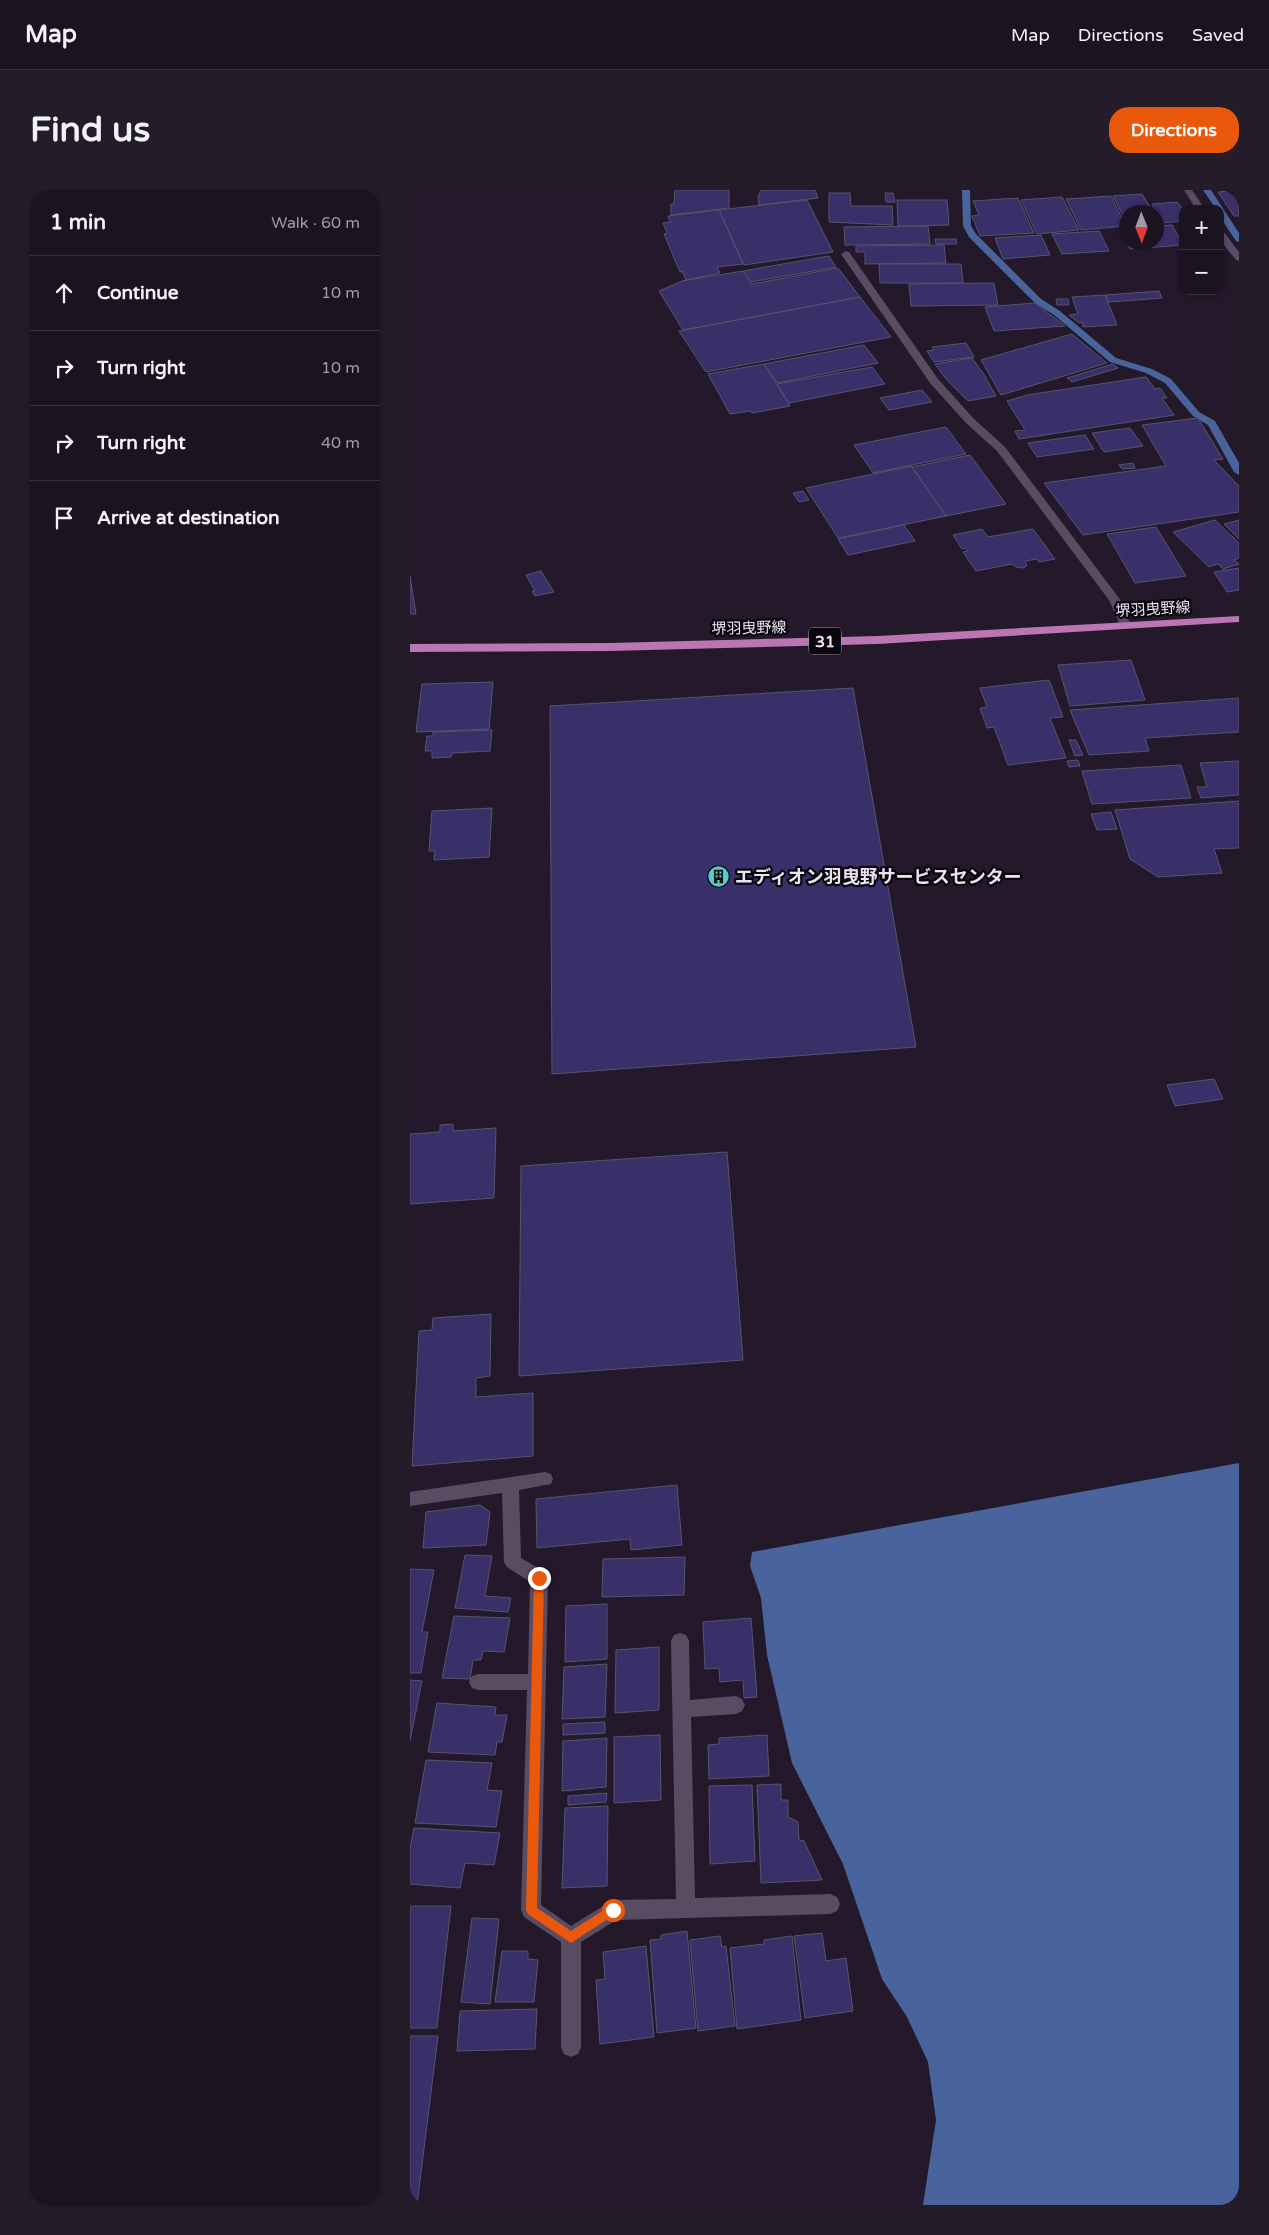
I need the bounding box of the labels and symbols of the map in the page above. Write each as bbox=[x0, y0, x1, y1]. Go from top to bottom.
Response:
north arrow bbox=[1119, 205, 1164, 250]
street label: 堺羽曳野線 bbox=[1115, 598, 1191, 620]
street label: 堺羽曳野線 bbox=[711, 618, 787, 638]
road number: 31 bbox=[809, 628, 841, 654]
building icon: エディオン羽曳野サービスセンター bbox=[707, 865, 731, 889]
place label: エディオン羽曳野サービスセンター bbox=[735, 866, 1022, 888]
route end bbox=[528, 1567, 551, 1590]
route start bbox=[602, 1899, 625, 1922]

